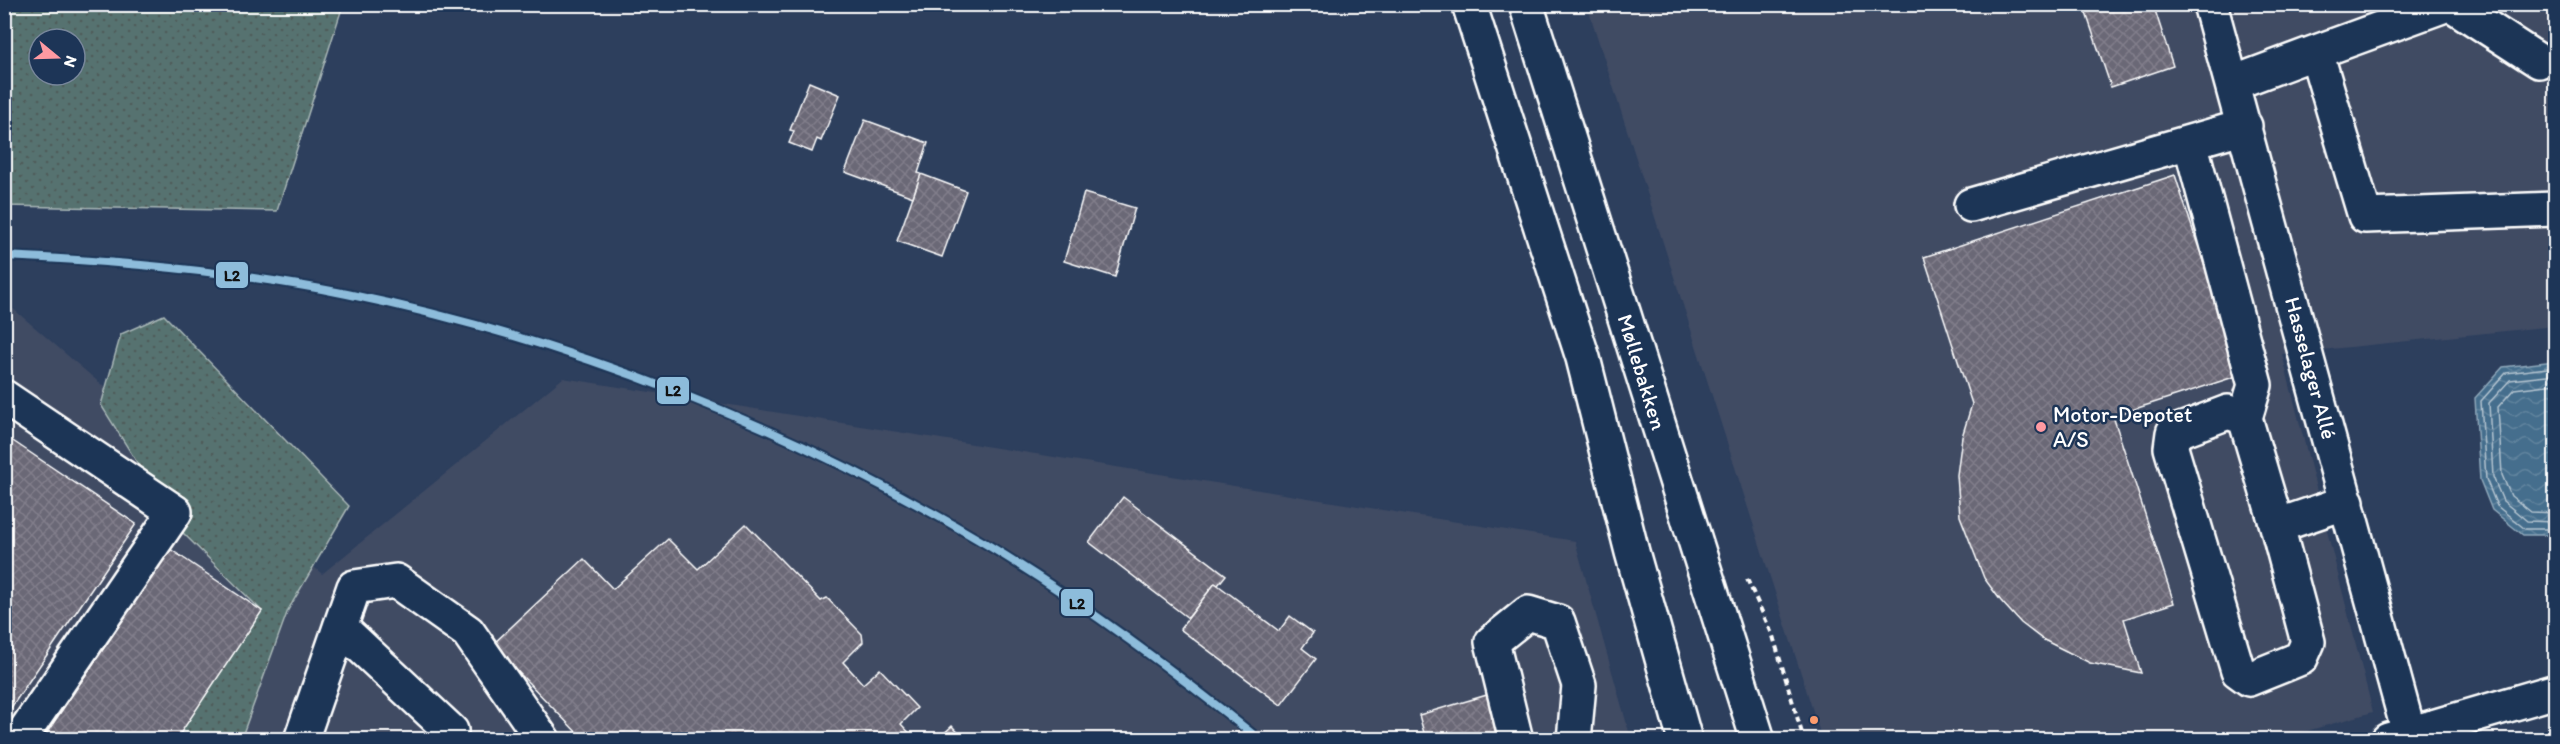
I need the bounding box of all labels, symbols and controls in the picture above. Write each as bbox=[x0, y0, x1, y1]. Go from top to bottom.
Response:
north arrow bbox=[27, 27, 87, 87]
text: N bbox=[60, 54, 81, 70]
line badge: L2 bbox=[215, 261, 249, 289]
text: L2 bbox=[224, 266, 241, 285]
street label: Hasselager Allé bbox=[2279, 294, 2343, 442]
street label: Møllebakken bbox=[1612, 311, 1673, 434]
line badge: L2 bbox=[656, 376, 690, 405]
text: L2 bbox=[665, 381, 682, 400]
place label: Motor-Depotet A/S bbox=[2053, 401, 2192, 453]
marker: Motor-Depotet A/S bbox=[2034, 420, 2048, 434]
line badge: L2 bbox=[1060, 588, 1094, 617]
text: L2 bbox=[1069, 594, 1086, 613]
unlabelled marker bbox=[1808, 714, 1820, 726]

